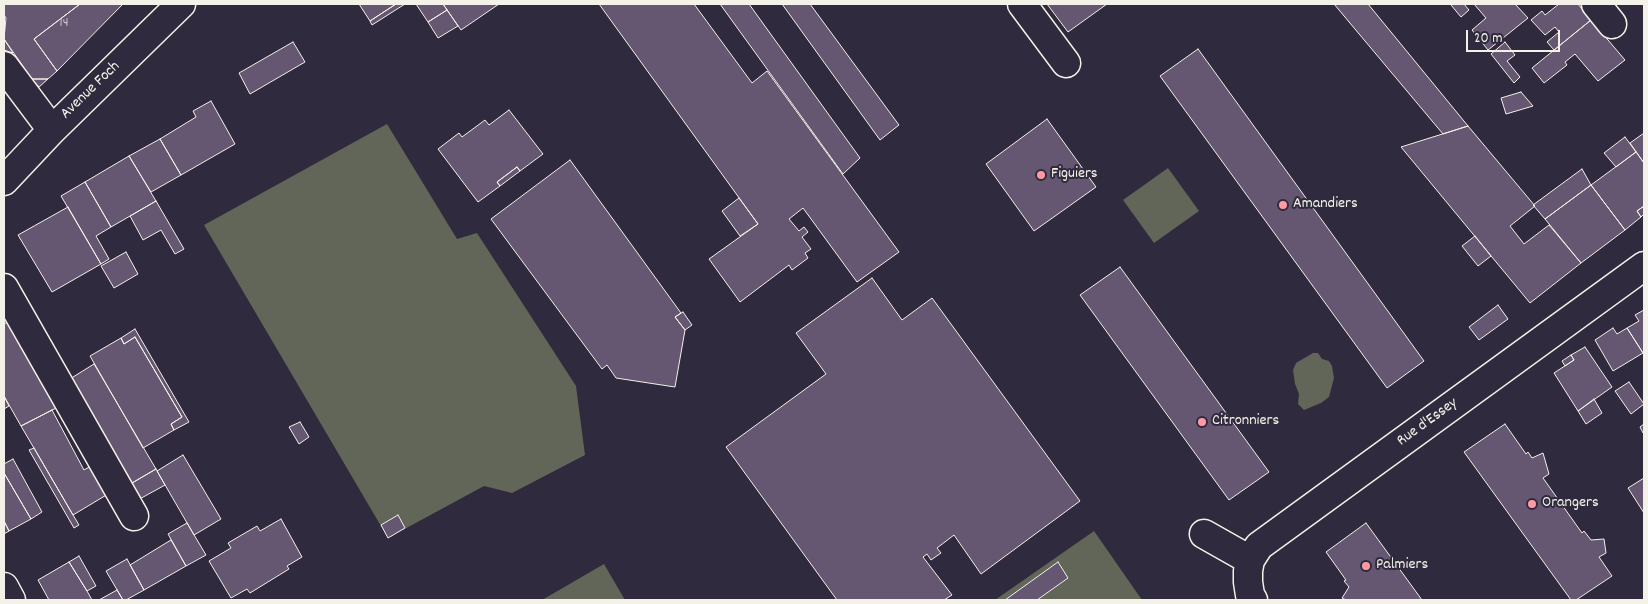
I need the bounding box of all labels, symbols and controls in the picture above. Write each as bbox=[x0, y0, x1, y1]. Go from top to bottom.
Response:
house number: 14 bbox=[60, 16, 68, 32]
scale bar bbox=[1468, 20, 1562, 52]
text: 20 m bbox=[1474, 28, 1502, 50]
street label: Avenue Foch bbox=[57, 58, 125, 124]
place label: Figuiers bbox=[1051, 165, 1098, 185]
marker: Figuiers bbox=[1035, 169, 1047, 181]
place label: Amandiers bbox=[1293, 195, 1358, 215]
marker: Amandiers bbox=[1277, 199, 1289, 211]
street label: Rue d'Essey bbox=[1394, 395, 1462, 451]
place label: Citronniers bbox=[1212, 412, 1279, 432]
marker: Citronniers bbox=[1196, 416, 1208, 428]
place label: Orangers bbox=[1542, 494, 1599, 514]
marker: Orangers bbox=[1526, 498, 1538, 510]
place label: Palmiers bbox=[1376, 556, 1428, 576]
marker: Palmiers bbox=[1360, 560, 1372, 572]

